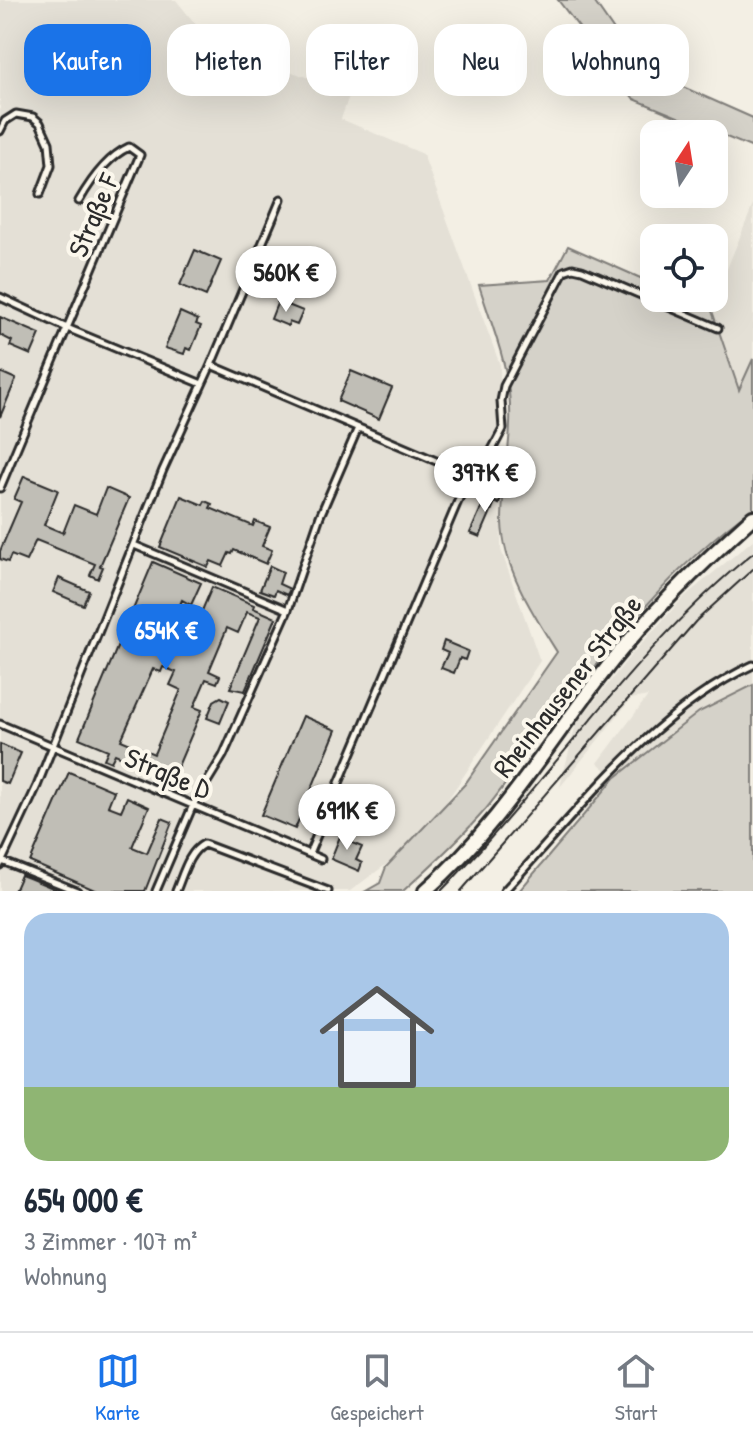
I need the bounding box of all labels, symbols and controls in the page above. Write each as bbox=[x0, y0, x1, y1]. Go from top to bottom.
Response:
chip: Kaufen bbox=[24, 24, 151, 96]
chip: Mieten bbox=[167, 24, 290, 96]
chip: Filter bbox=[306, 24, 418, 96]
chip: Neu bbox=[434, 24, 527, 96]
chip: Wohnung bbox=[543, 24, 689, 96]
north arrow bbox=[640, 120, 728, 208]
map controls bbox=[640, 120, 728, 312]
street label: Straße F bbox=[58, 166, 128, 263]
button: locate bbox=[640, 224, 728, 312]
pin: 560K € bbox=[221, 246, 351, 314]
text: 560K € bbox=[253, 254, 319, 289]
pin: 397K € bbox=[420, 446, 550, 514]
text: 397K € bbox=[452, 454, 518, 489]
street label: Rheinhausener Straße bbox=[484, 587, 650, 785]
pin: 654K € bbox=[101, 604, 231, 672]
text: 654K € bbox=[134, 612, 198, 647]
street label: Straße D bbox=[119, 738, 217, 808]
pin: 691K € bbox=[282, 784, 412, 852]
text: 691K € bbox=[316, 792, 378, 827]
icon: home bbox=[305, 965, 449, 1109]
text: 654 000 € bbox=[24, 1177, 142, 1223]
text: 3 Zimmer · 107 m² bbox=[24, 1223, 197, 1258]
text: Wohnung bbox=[24, 1258, 107, 1293]
tab: Karte bbox=[95, 1349, 140, 1427]
tab: Gespeichert bbox=[330, 1349, 424, 1427]
tab: Start bbox=[614, 1349, 658, 1427]

